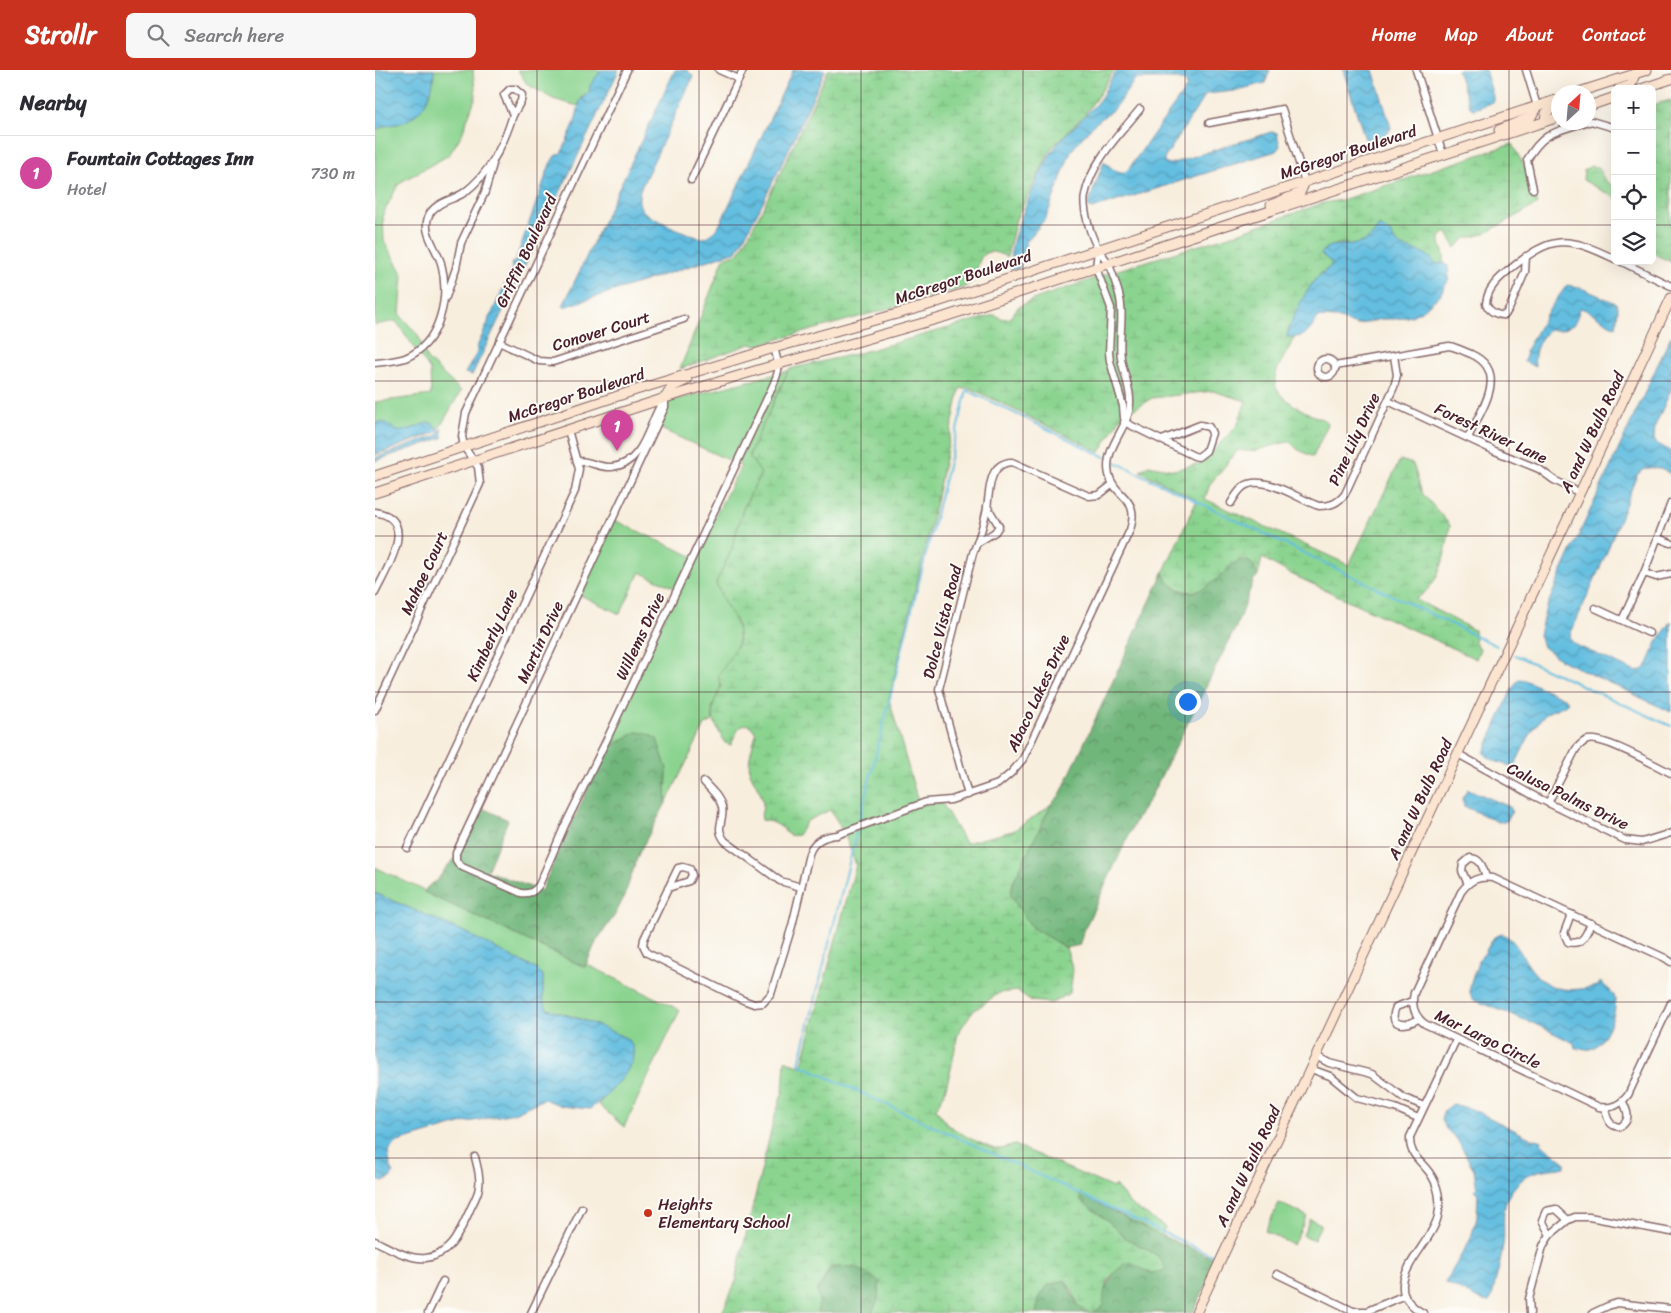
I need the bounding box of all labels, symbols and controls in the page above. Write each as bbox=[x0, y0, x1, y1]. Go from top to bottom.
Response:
search box bbox=[126, 13, 476, 58]
text: Strollr bbox=[25, 14, 96, 56]
text: Search here bbox=[184, 19, 284, 52]
text: Home bbox=[1372, 19, 1417, 51]
text: Map bbox=[1445, 19, 1478, 51]
text: About bbox=[1506, 19, 1554, 51]
text: Contact bbox=[1582, 19, 1646, 51]
icon: search bbox=[144, 21, 172, 49]
text: Nearby bbox=[20, 84, 86, 122]
north arrow bbox=[1551, 85, 1596, 130]
map controls bbox=[1611, 85, 1656, 265]
button: + bbox=[1611, 85, 1656, 130]
street label: McGregor Boulevard bbox=[1276, 116, 1422, 188]
button: − bbox=[1611, 130, 1656, 175]
text: Fountain Cottages Inn bbox=[67, 142, 254, 175]
text: 1 bbox=[33, 159, 39, 188]
text: 730 m bbox=[311, 159, 355, 188]
text: Hotel bbox=[67, 175, 106, 204]
button: locate bbox=[1611, 175, 1656, 220]
street label: Griffin Boulevard bbox=[487, 188, 566, 313]
button: layers bbox=[1611, 220, 1656, 265]
street label: McGregor Boulevard bbox=[891, 241, 1037, 313]
street label: Conover Court bbox=[548, 302, 654, 360]
street label: McGregor Boulevard bbox=[504, 359, 650, 431]
street label: A and W Bulb Road bbox=[1551, 365, 1633, 498]
street label: Pine Lily Drive bbox=[1320, 388, 1388, 490]
street label: Forest River Lane bbox=[1430, 394, 1553, 472]
pin: 1 bbox=[601, 410, 633, 451]
street label: Mahoe Court bbox=[392, 526, 456, 620]
street label: Dolce Vista Road bbox=[914, 560, 971, 682]
street label: Kimberly Lane bbox=[458, 584, 526, 686]
street label: Willems Drive bbox=[607, 587, 673, 685]
street label: Martin Drive bbox=[508, 596, 572, 688]
street label: Abaco Lakes Drive bbox=[998, 629, 1078, 758]
your location bbox=[1175, 689, 1201, 715]
street label: A and W Bulb Road bbox=[1379, 732, 1461, 865]
street label: Calusa Palms Drive bbox=[1502, 754, 1634, 838]
street label: Mar Largo Circle bbox=[1430, 1001, 1546, 1077]
street label: A and W Bulb Road bbox=[1207, 1099, 1289, 1232]
place label: Heights Elementary School bbox=[658, 1190, 790, 1237]
marker: Heights Elementary School bbox=[642, 1207, 654, 1219]

